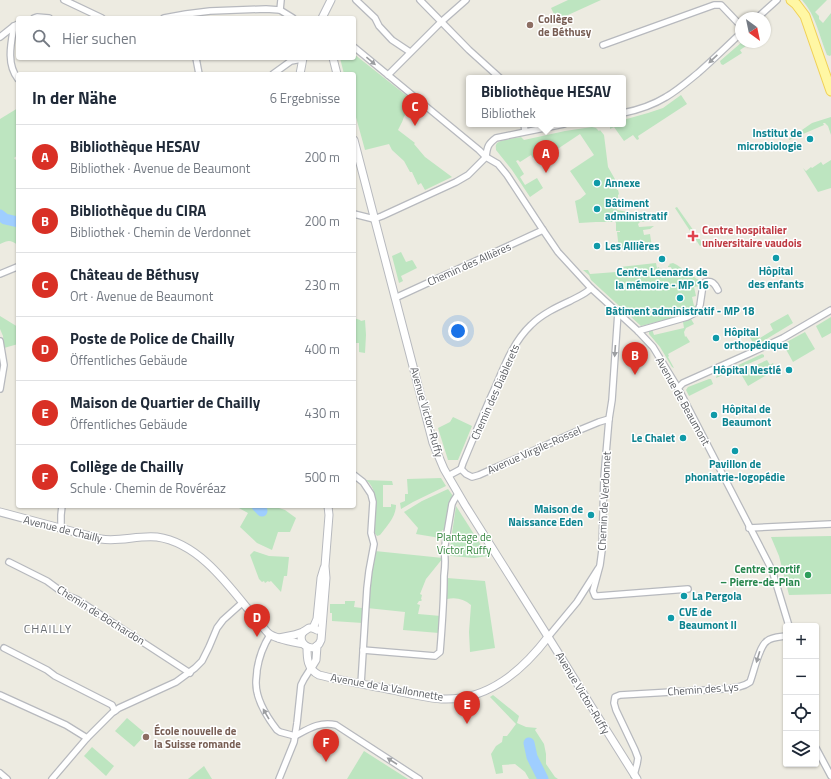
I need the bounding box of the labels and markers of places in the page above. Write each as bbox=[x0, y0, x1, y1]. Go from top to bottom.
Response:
place label: Collège de Béthusy bbox=[538, 11, 592, 40]
marker: Collège de Béthusy bbox=[525, 20, 535, 30]
pin: C bbox=[402, 93, 428, 126]
place label: Institut de microbiologie bbox=[737, 125, 802, 154]
marker: Institut de microbiologie bbox=[805, 134, 815, 144]
pin: A bbox=[533, 140, 559, 173]
place label: Annexe bbox=[605, 175, 641, 191]
marker: Annexe bbox=[592, 178, 602, 188]
place label: Bâtiment administratif bbox=[605, 195, 667, 224]
marker: Bâtiment administratif bbox=[592, 204, 602, 214]
place label: Centre hospitalier universitaire vaudois bbox=[702, 222, 802, 251]
marker: Centre hospitalier universitaire vaudois bbox=[687, 230, 699, 242]
place label: Les Allières bbox=[605, 238, 659, 254]
marker: Les Allières bbox=[592, 241, 602, 251]
marker: Hôpital des enfants bbox=[771, 253, 781, 263]
marker: Centre Leenards de la mémoire - MP 16 bbox=[657, 254, 667, 264]
place label: Hôpital des enfants bbox=[748, 263, 804, 292]
place label: Centre Leenards de la mémoire - MP 16 bbox=[615, 264, 709, 293]
marker: Bâtiment administratif - MP 18 bbox=[675, 293, 685, 303]
place label: Bâtiment administratif - MP 18 bbox=[606, 303, 754, 319]
place label: Hôpital orthopédique bbox=[724, 324, 788, 353]
marker: Hôpital orthopédique bbox=[711, 333, 721, 343]
pin: B bbox=[622, 342, 648, 375]
place label: Hôpital Nestlé bbox=[713, 362, 781, 378]
marker: Hôpital Nestlé bbox=[784, 365, 794, 375]
place label: Hôpital de Beaumont bbox=[722, 401, 771, 430]
marker: Hôpital de Beaumont bbox=[709, 410, 719, 420]
place label: Le Chalet bbox=[632, 430, 675, 446]
marker: Le Chalet bbox=[678, 433, 688, 443]
marker: Pavillon de phoniatrie-logopédie bbox=[730, 446, 740, 456]
place label: Pavillon de phoniatrie-logopédie bbox=[685, 456, 785, 485]
place label: Maison de Naissance Eden bbox=[508, 501, 583, 530]
marker: Maison de Naissance Eden bbox=[586, 510, 596, 520]
place label: Centre sportif – Pierre-de-Plan bbox=[720, 561, 800, 590]
marker: Centre sportif – Pierre-de-Plan bbox=[803, 570, 813, 580]
place label: La Pergola bbox=[692, 588, 742, 604]
marker: La Pergola bbox=[679, 591, 689, 601]
pin: D bbox=[244, 604, 270, 637]
place label: CVE de Beaumont II bbox=[679, 604, 737, 633]
marker: CVE de Beaumont II bbox=[666, 613, 676, 623]
pin: E bbox=[454, 691, 480, 724]
place label: École nouvelle de la Suisse romande bbox=[154, 723, 241, 752]
pin: F bbox=[313, 729, 339, 762]
marker: École nouvelle de la Suisse romande bbox=[141, 732, 151, 742]

